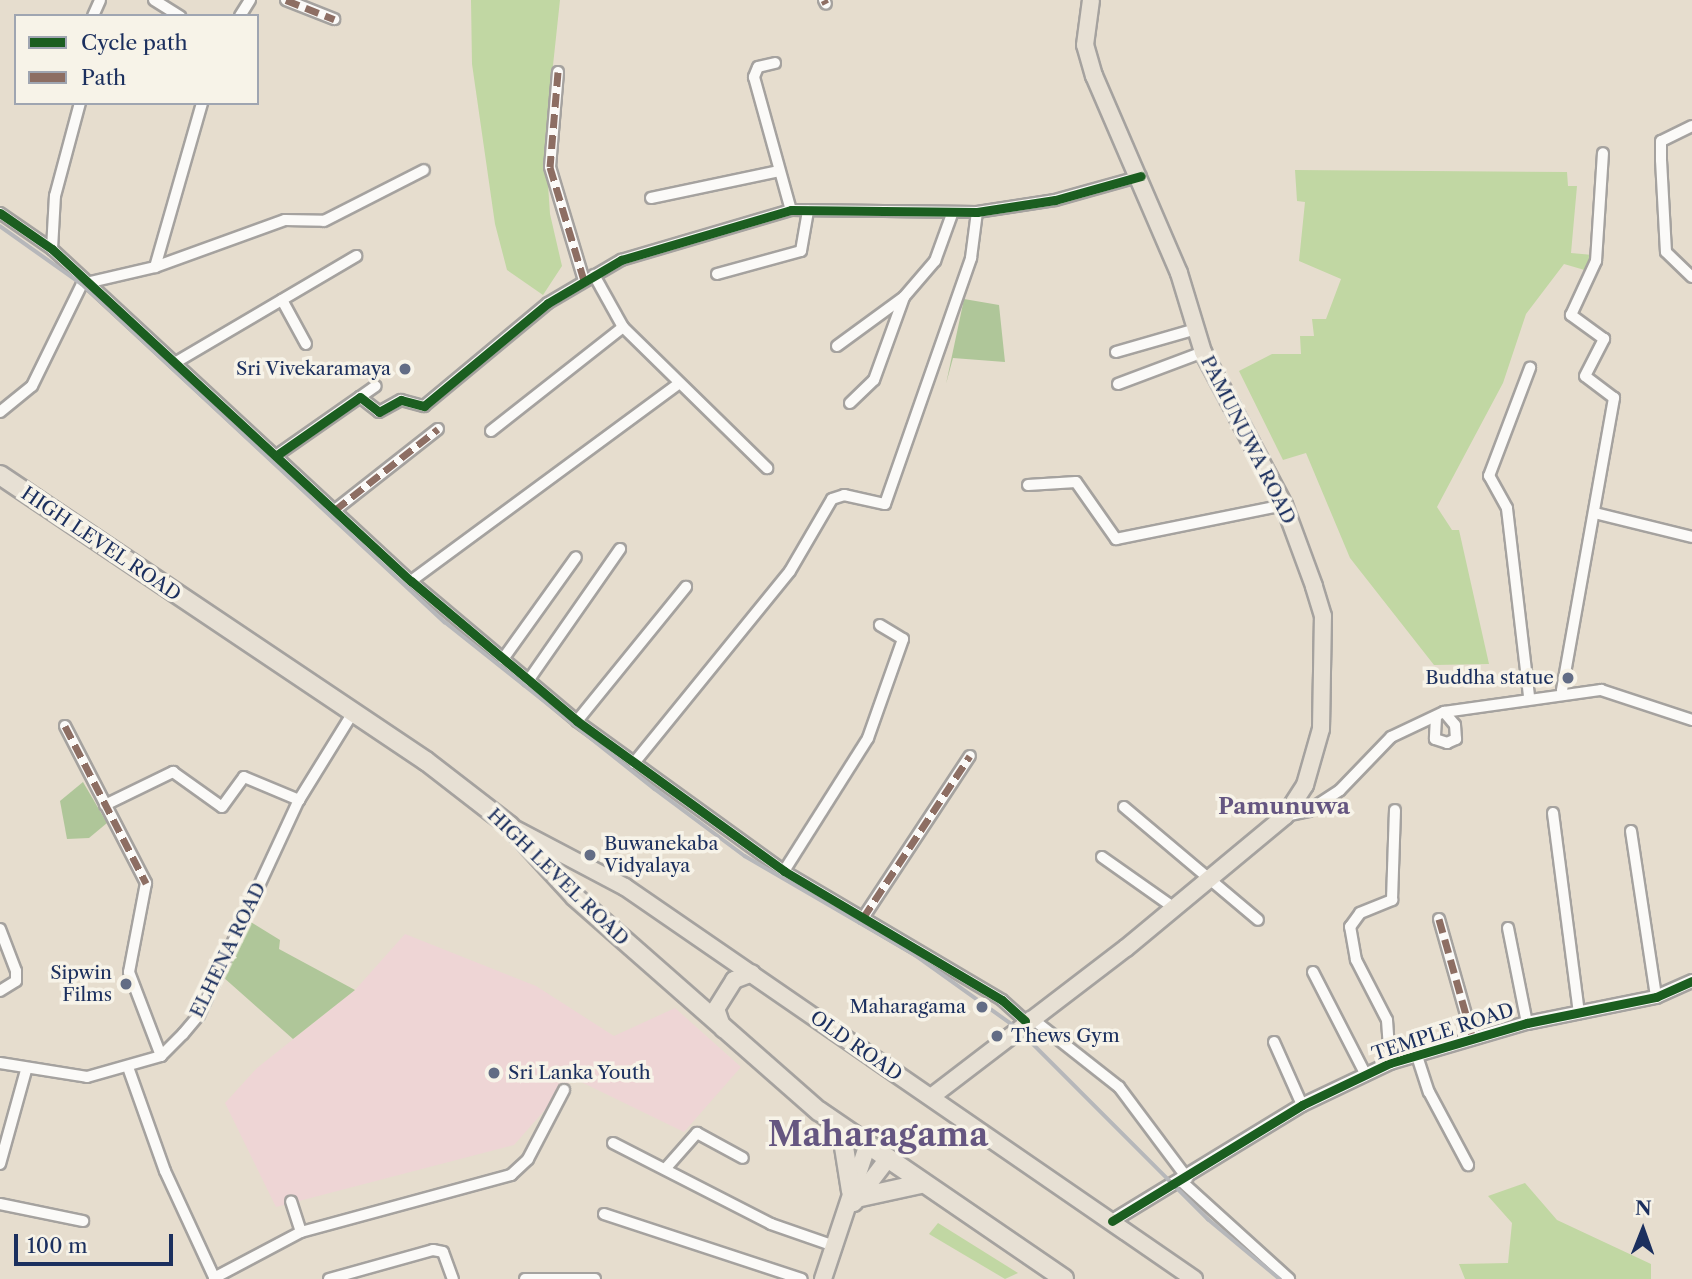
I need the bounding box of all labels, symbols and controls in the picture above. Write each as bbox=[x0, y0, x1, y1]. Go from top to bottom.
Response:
legend bbox=[14, 14, 259, 105]
text: Cycle path bbox=[81, 30, 188, 55]
text: Path bbox=[81, 65, 126, 90]
street label: PAMUNUWA ROAD bbox=[1195, 352, 1301, 528]
place label: Sri Vivekaramaya bbox=[235, 358, 391, 380]
marker: Sri Vivekaramaya bbox=[397, 361, 413, 377]
street label: HIGH LEVEL ROAD bbox=[17, 482, 185, 606]
place label: Buddha statue bbox=[1425, 667, 1554, 689]
marker: Buddha statue bbox=[1560, 670, 1576, 686]
district label: Pamunuwa bbox=[1218, 792, 1350, 820]
street label: HIGH LEVEL ROAD bbox=[482, 803, 634, 951]
place label: Buwanekaba Vidyalaya bbox=[604, 833, 719, 877]
marker: Buwanekaba Vidyalaya bbox=[582, 847, 598, 863]
street label: ELHENA ROAD bbox=[185, 878, 271, 1022]
place label: Sipwin Films bbox=[50, 962, 112, 1006]
marker: Sipwin Films bbox=[118, 976, 134, 992]
place label: Maharagama bbox=[849, 996, 966, 1018]
marker: Maharagama bbox=[972, 997, 992, 1017]
street label: TEMPLE ROAD bbox=[1369, 998, 1517, 1066]
street label: OLD ROAD bbox=[806, 1006, 906, 1086]
place label: Thews Gym bbox=[1011, 1025, 1120, 1047]
marker: Thews Gym bbox=[989, 1028, 1005, 1044]
place label: Sri Lanka Youth bbox=[508, 1062, 652, 1084]
marker: Sri Lanka Youth bbox=[486, 1065, 502, 1081]
district label: Maharagama bbox=[768, 1115, 988, 1155]
north arrow bbox=[1608, 1195, 1678, 1265]
text: N bbox=[1635, 1197, 1652, 1220]
scale bar bbox=[18, 1220, 177, 1264]
text: 100 m bbox=[27, 1233, 88, 1258]

